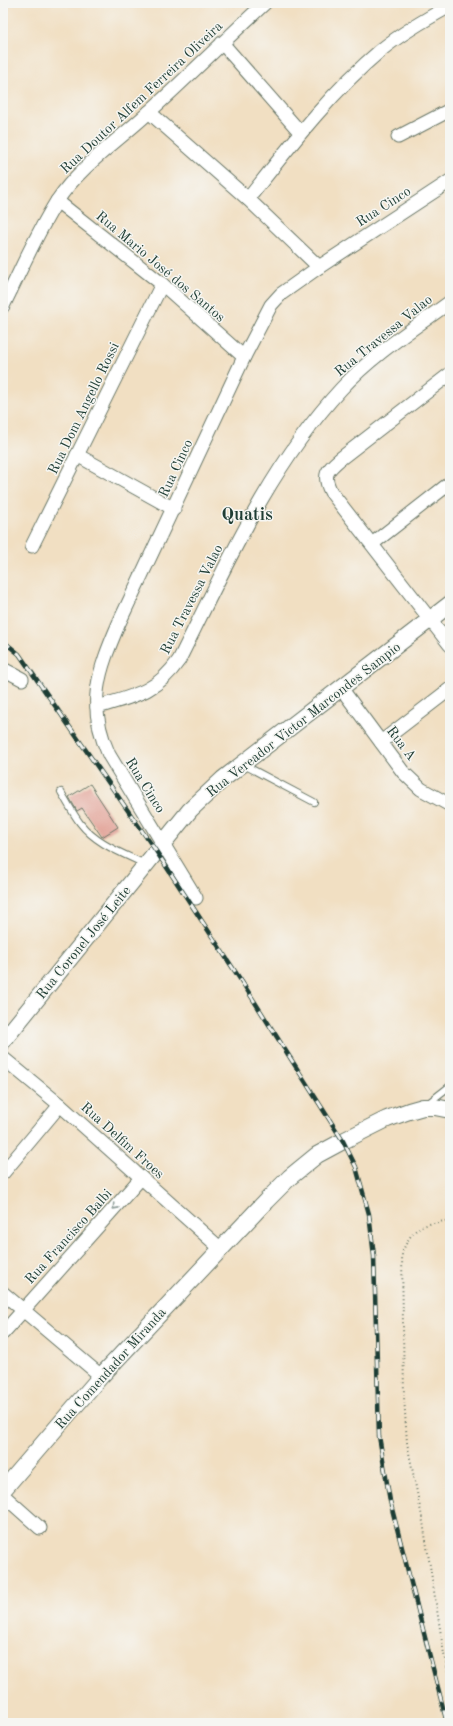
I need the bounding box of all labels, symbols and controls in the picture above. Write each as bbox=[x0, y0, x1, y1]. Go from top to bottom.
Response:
street label: Rua Doutor Alfem Ferreira Oliveira bbox=[58, 19, 225, 176]
street label: Rua Cinco bbox=[354, 184, 413, 230]
street label: Rua Mario José dos Santos bbox=[93, 209, 228, 325]
street label: Rua Travessa Valao bbox=[332, 292, 435, 379]
street label: Rua Dom Angello Rossi bbox=[46, 340, 122, 477]
street label: Rua Cinco bbox=[156, 437, 195, 500]
district label: Quatis bbox=[221, 506, 273, 524]
street label: Rua Travessa Valao bbox=[158, 542, 226, 657]
street label: Rua Vereador Victor Marcondes Sampio bbox=[204, 640, 403, 800]
street label: Rua A bbox=[384, 724, 419, 764]
street label: Rua Cinco bbox=[123, 755, 168, 816]
street label: Rua Coronel José Leite bbox=[34, 883, 134, 1002]
street label: Rua Delfim Froes bbox=[78, 1100, 167, 1182]
street label: Rua Francisco Balbi bbox=[23, 1186, 115, 1287]
one-way arrow bbox=[113, 1202, 120, 1210]
street label: Rua Comendador Miranda bbox=[53, 1305, 169, 1432]

